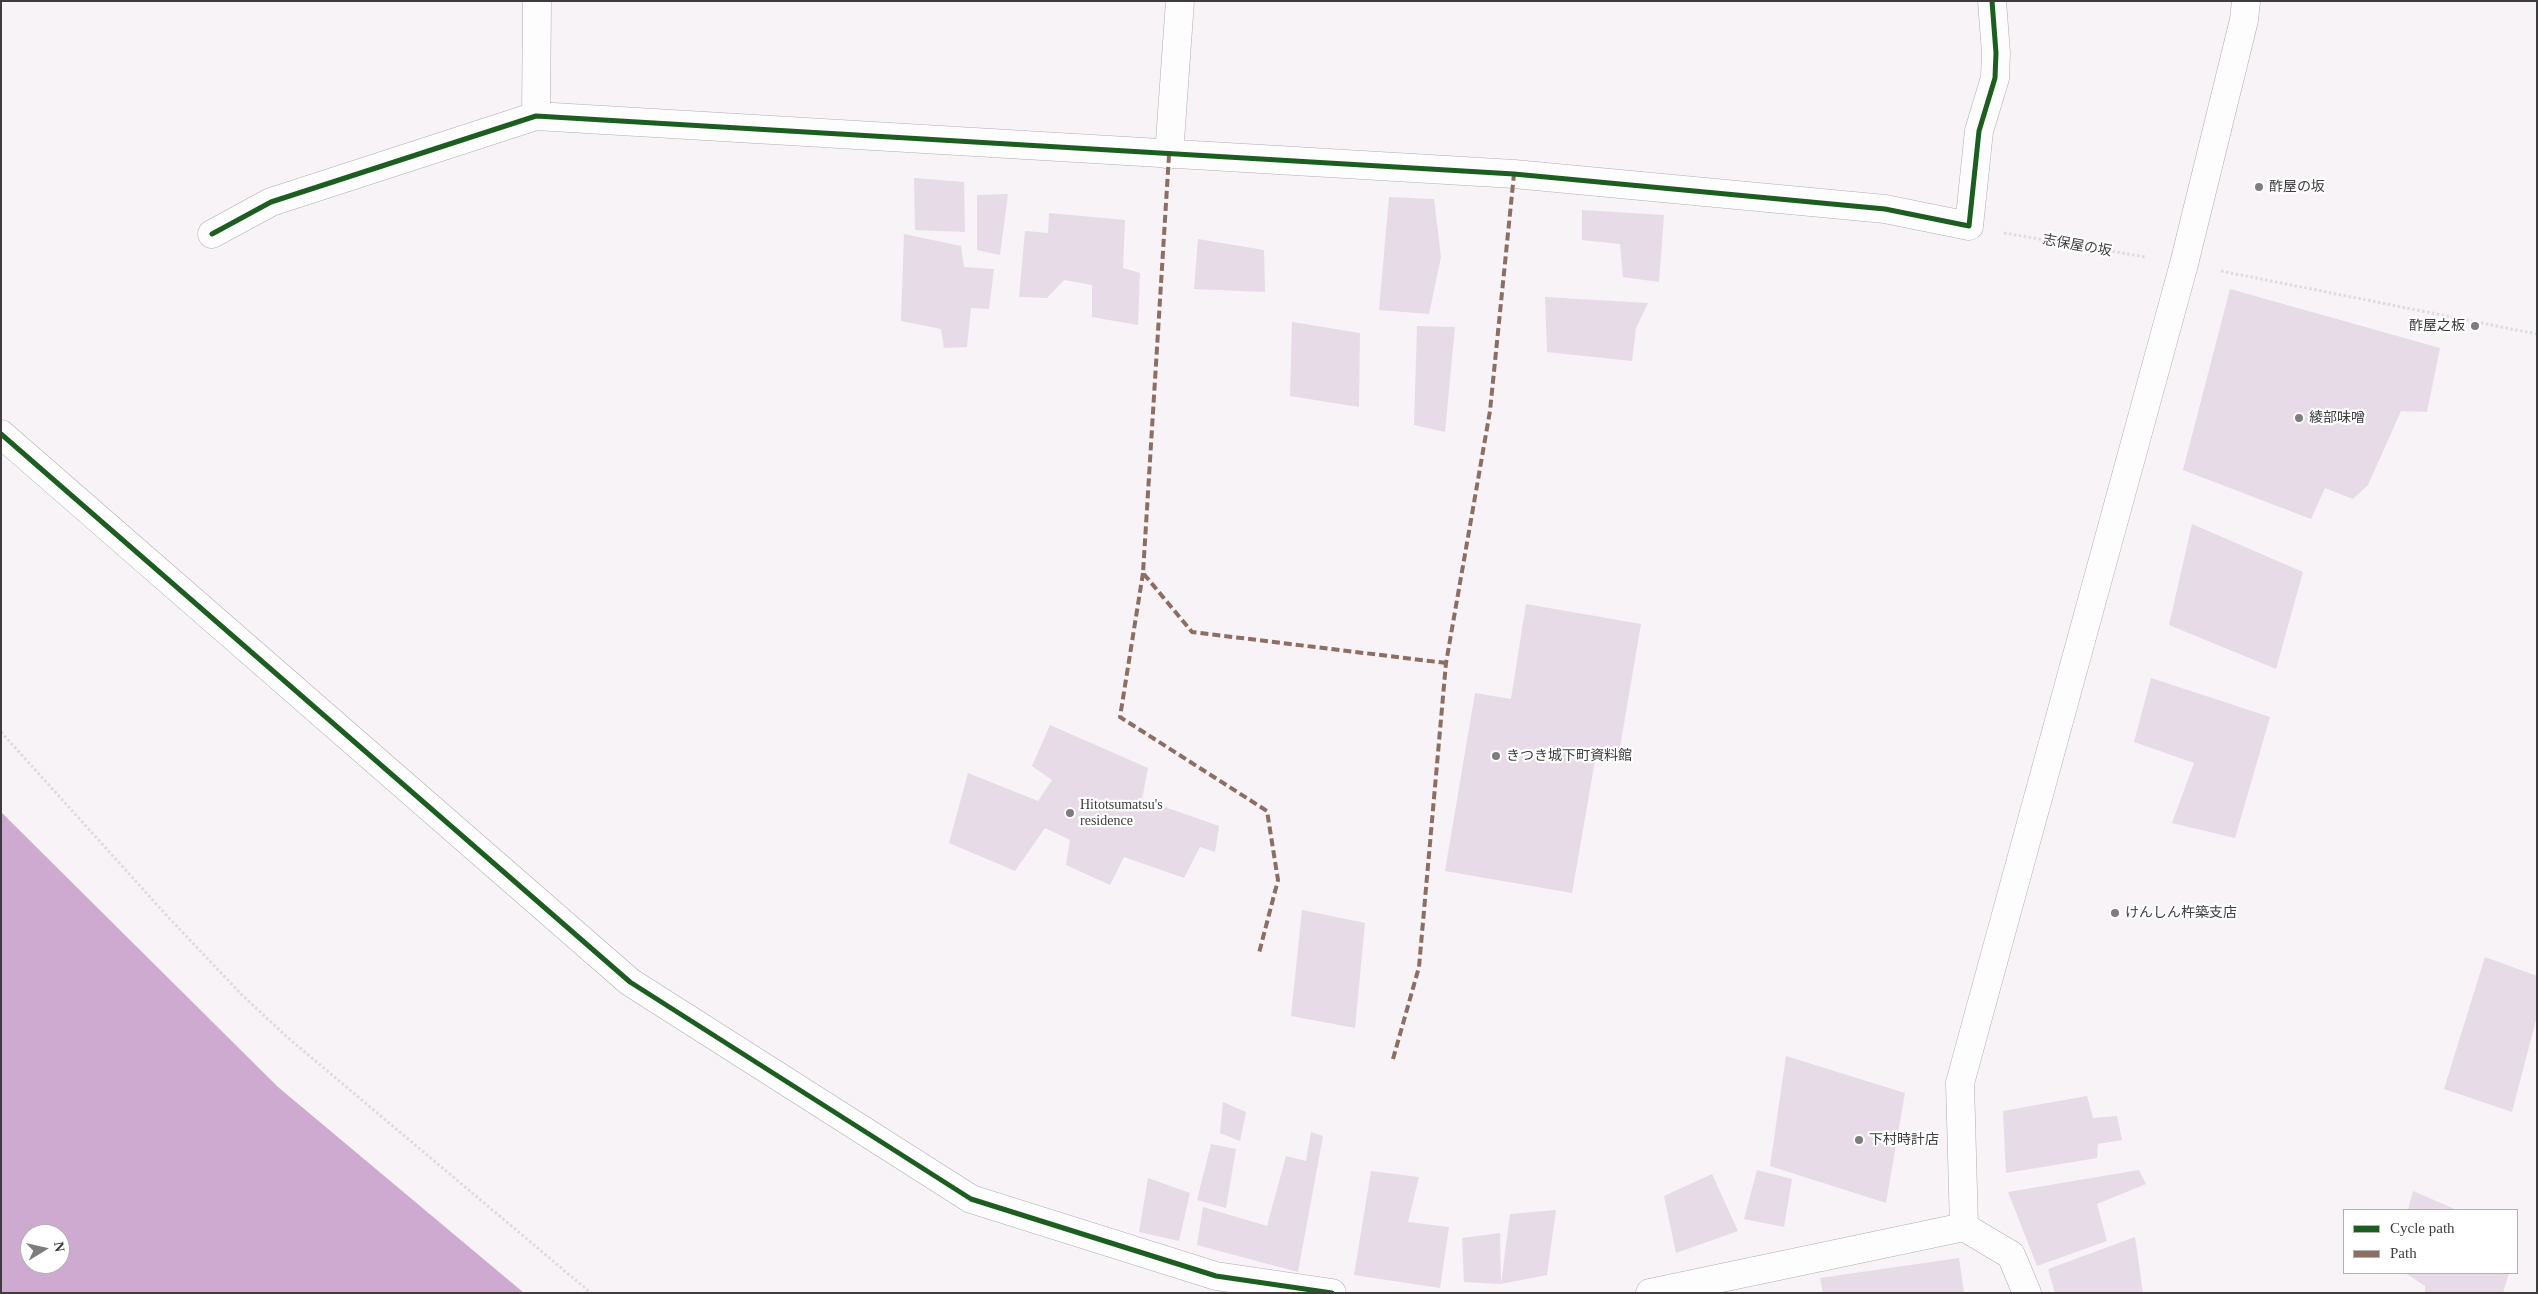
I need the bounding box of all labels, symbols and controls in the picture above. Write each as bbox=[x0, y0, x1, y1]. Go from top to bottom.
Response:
place label: 酢屋の坂 bbox=[2269, 179, 2325, 195]
marker: 酢屋の坂 bbox=[2253, 181, 2265, 193]
street label: 志保屋の坂 bbox=[2041, 232, 2113, 260]
place label: 酢屋之板 bbox=[2409, 318, 2465, 334]
marker: 酢屋之板 bbox=[2469, 320, 2481, 332]
place label: 綾部味噌 bbox=[2309, 410, 2365, 426]
marker: 綾部味噌 bbox=[2293, 412, 2305, 424]
place label: きつき城下町資料館 bbox=[1506, 748, 1632, 764]
marker: きつき城下町資料館 bbox=[1490, 750, 1502, 762]
place label: Hitotsumatsu's residence bbox=[1080, 797, 1163, 830]
marker: Hitotsumatsu's residence bbox=[1064, 807, 1076, 819]
place label: けんしん杵築支店 bbox=[2125, 905, 2237, 921]
marker: けんしん杵築支店 bbox=[2109, 907, 2121, 919]
place label: 下村時計店 bbox=[1869, 1132, 1939, 1148]
marker: 下村時計店 bbox=[1853, 1134, 1865, 1146]
legend bbox=[2343, 1209, 2518, 1274]
text: Cycle path bbox=[2390, 1220, 2455, 1236]
north arrow bbox=[20, 1224, 70, 1274]
text: N bbox=[51, 1241, 68, 1253]
text: Path bbox=[2390, 1245, 2417, 1261]

